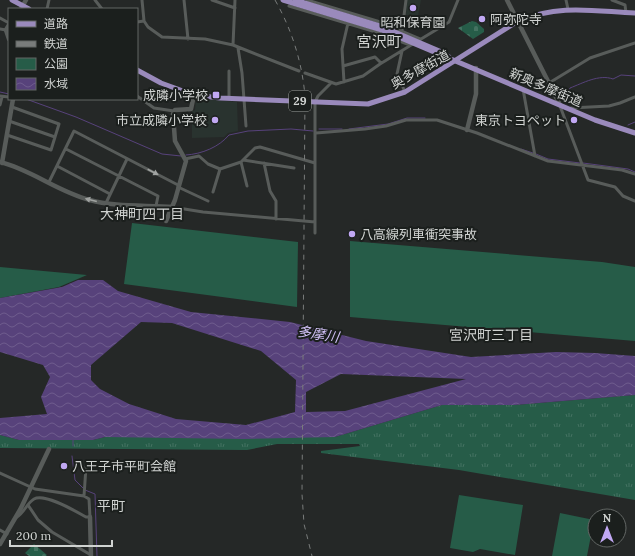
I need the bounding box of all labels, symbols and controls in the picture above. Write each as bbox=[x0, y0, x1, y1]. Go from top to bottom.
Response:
marker: 昭和保育園 bbox=[408, 3, 418, 13]
legend bbox=[8, 8, 138, 100]
place label: 阿弥陀寺 bbox=[490, 11, 542, 28]
place label: 昭和保育園 bbox=[380, 14, 446, 31]
marker: 阿弥陀寺 bbox=[477, 14, 487, 24]
text: 道路 bbox=[44, 16, 68, 31]
district label: 宮沢町 bbox=[356, 32, 402, 51]
text: 鉄道 bbox=[44, 36, 68, 51]
street label: 奥多摩街道 bbox=[388, 46, 453, 93]
text: 公園 bbox=[44, 56, 68, 71]
street label: 新奥多摩街道 bbox=[507, 64, 585, 111]
text: 水域 bbox=[44, 76, 68, 91]
place label: 成隣小学校 bbox=[143, 87, 208, 104]
marker: 成隣小学校 bbox=[211, 90, 221, 100]
road number: 29 bbox=[289, 91, 311, 111]
place label: 市立成隣小学校 bbox=[116, 112, 207, 129]
place label: 東京トヨペット bbox=[475, 112, 566, 129]
marker: 市立成隣小学校 bbox=[210, 115, 220, 125]
marker: 東京トヨペット bbox=[569, 115, 579, 125]
one-way arrow bbox=[147, 169, 159, 175]
one-way arrow bbox=[85, 197, 97, 203]
district label: 大神町四丁目 bbox=[100, 205, 184, 223]
place label: 八高線列車衝突事故 bbox=[360, 226, 477, 243]
marker: 八高線列車衝突事故 bbox=[347, 229, 357, 239]
water label: 多摩川 bbox=[296, 322, 342, 346]
district label: 宮沢町三丁目 bbox=[449, 326, 533, 344]
place label: 八王子市平町会館 bbox=[72, 458, 176, 475]
marker: 八王子市平町会館 bbox=[59, 461, 69, 471]
district label: 平町 bbox=[97, 497, 125, 515]
north arrow bbox=[587, 508, 627, 548]
text: N bbox=[603, 511, 612, 525]
scale bar bbox=[10, 522, 112, 548]
text: 200 m bbox=[16, 528, 52, 543]

